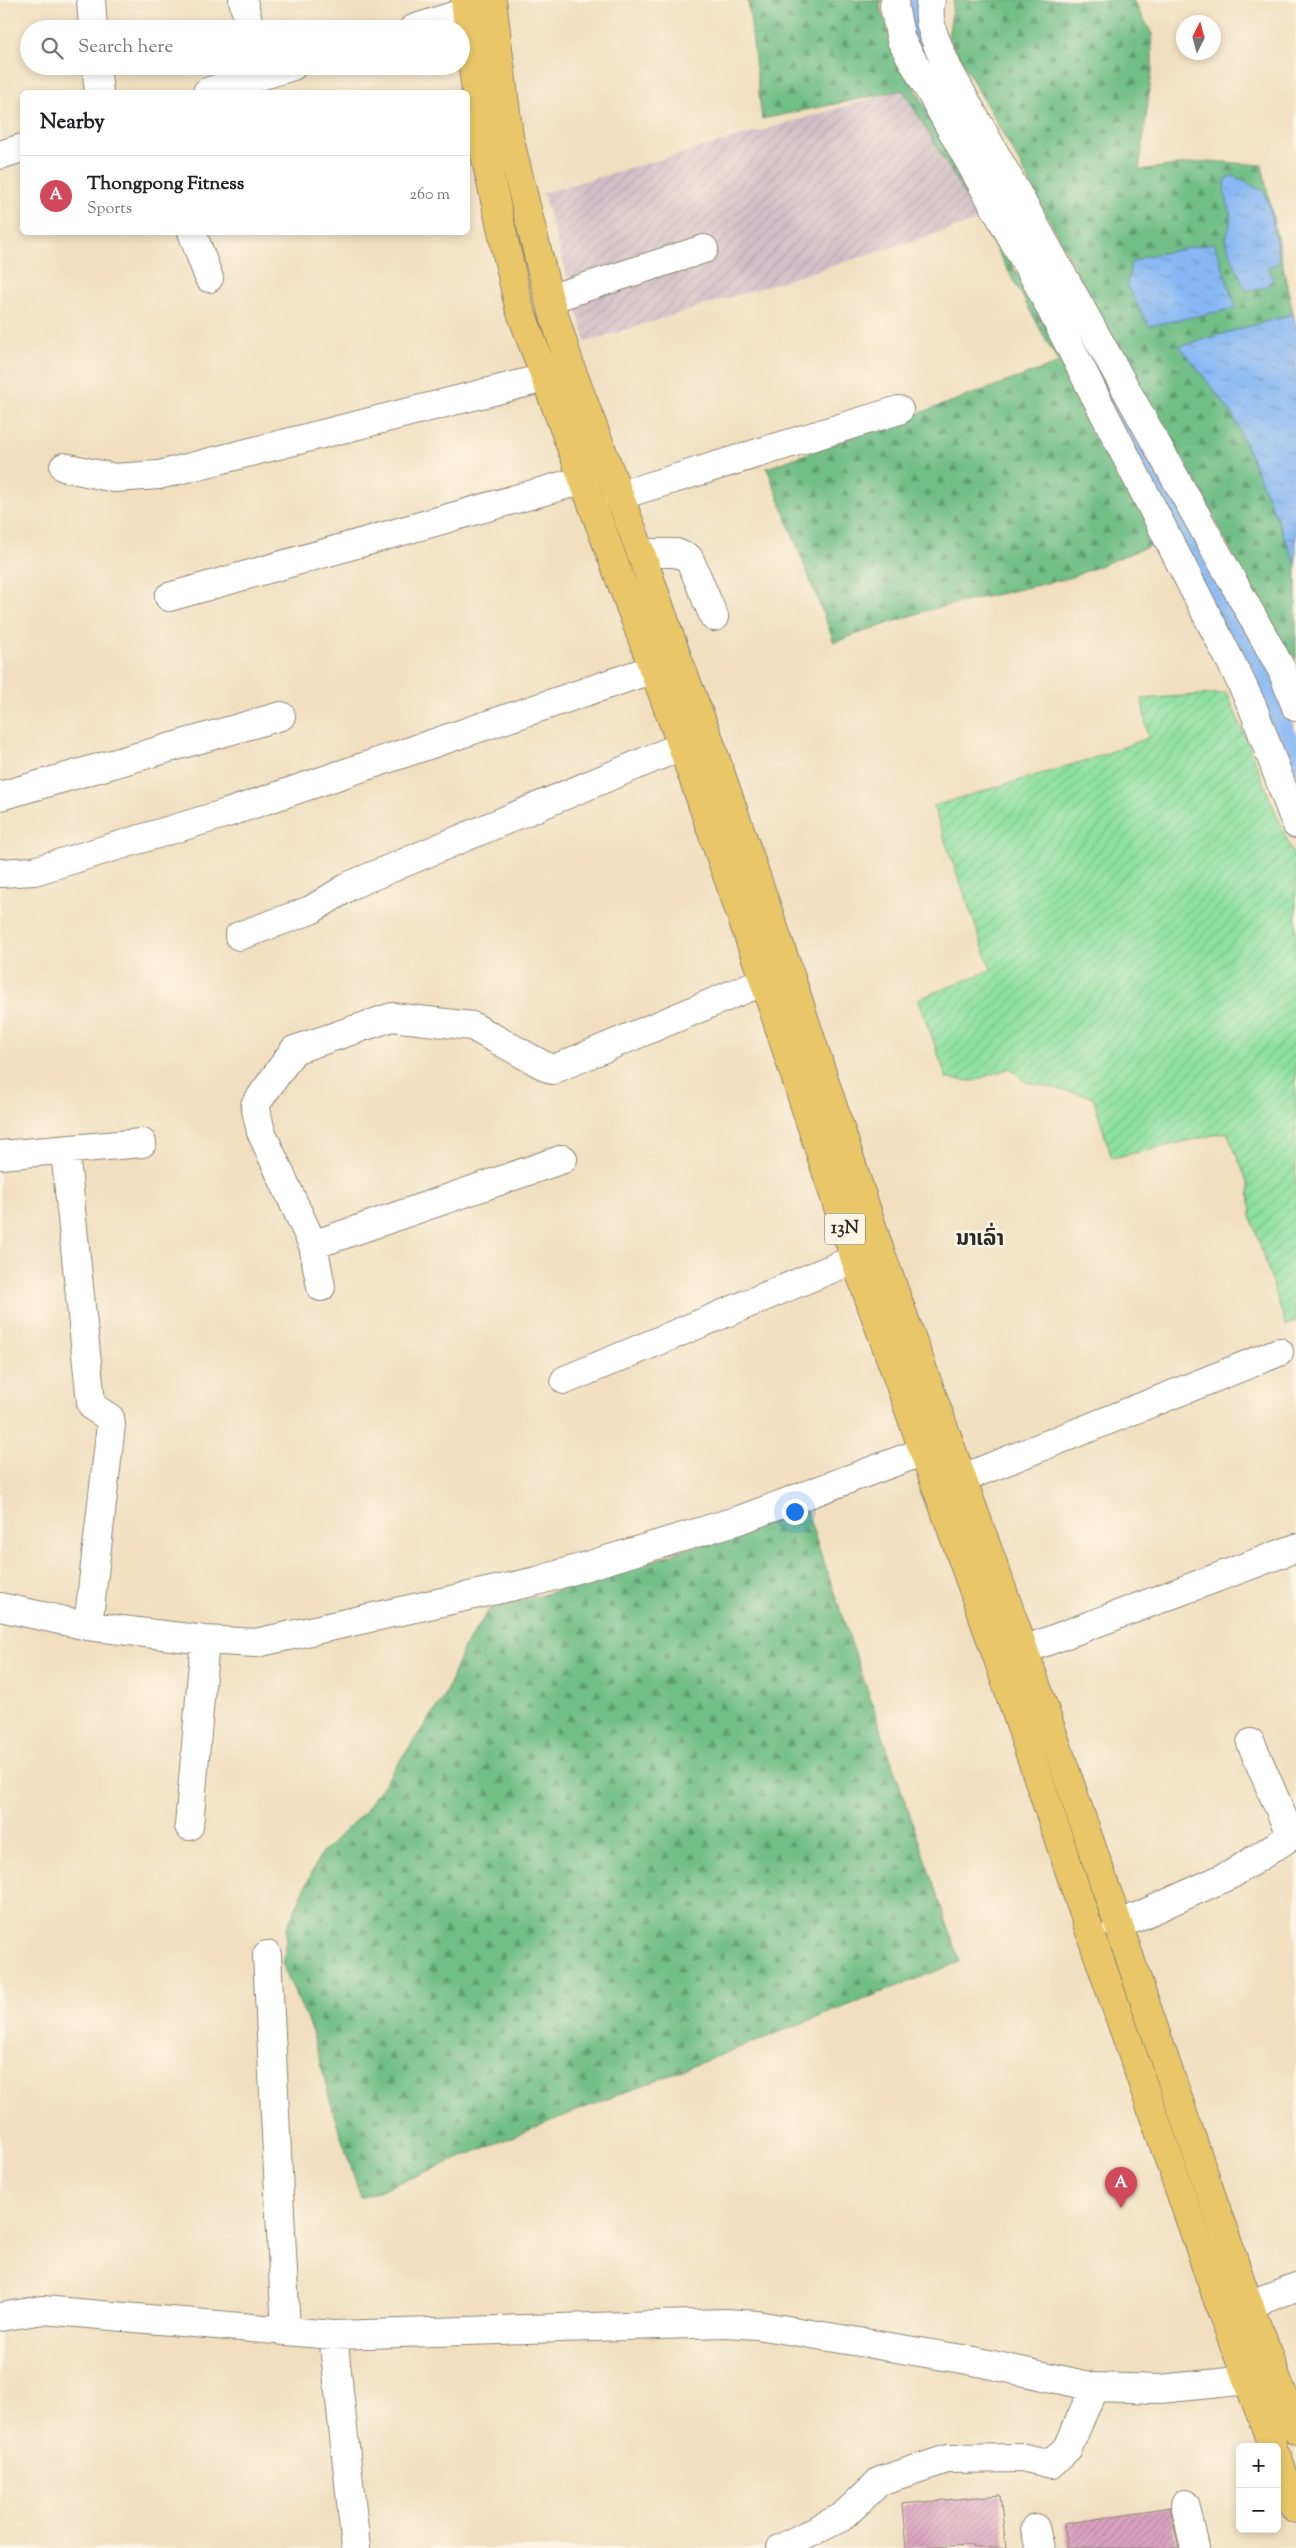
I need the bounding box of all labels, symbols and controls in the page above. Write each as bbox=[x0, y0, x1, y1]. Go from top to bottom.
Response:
north arrow bbox=[1176, 15, 1221, 60]
search box bbox=[20, 20, 470, 75]
icon: search bbox=[38, 34, 66, 62]
text: Search here bbox=[78, 34, 173, 61]
text: Nearby bbox=[40, 108, 105, 138]
text: Thongpong Fitness bbox=[87, 171, 244, 198]
text: A bbox=[50, 184, 63, 207]
text: 260 m bbox=[409, 184, 450, 207]
text: Sports bbox=[87, 198, 132, 221]
road number: 13N bbox=[825, 1214, 865, 1244]
district label: ນາເລົ່າ bbox=[956, 1222, 1004, 1255]
your location bbox=[782, 1499, 808, 1525]
pin: A bbox=[1105, 2167, 1137, 2208]
map controls bbox=[1236, 2443, 1281, 2533]
button: + bbox=[1236, 2443, 1281, 2488]
button: − bbox=[1236, 2488, 1281, 2533]

